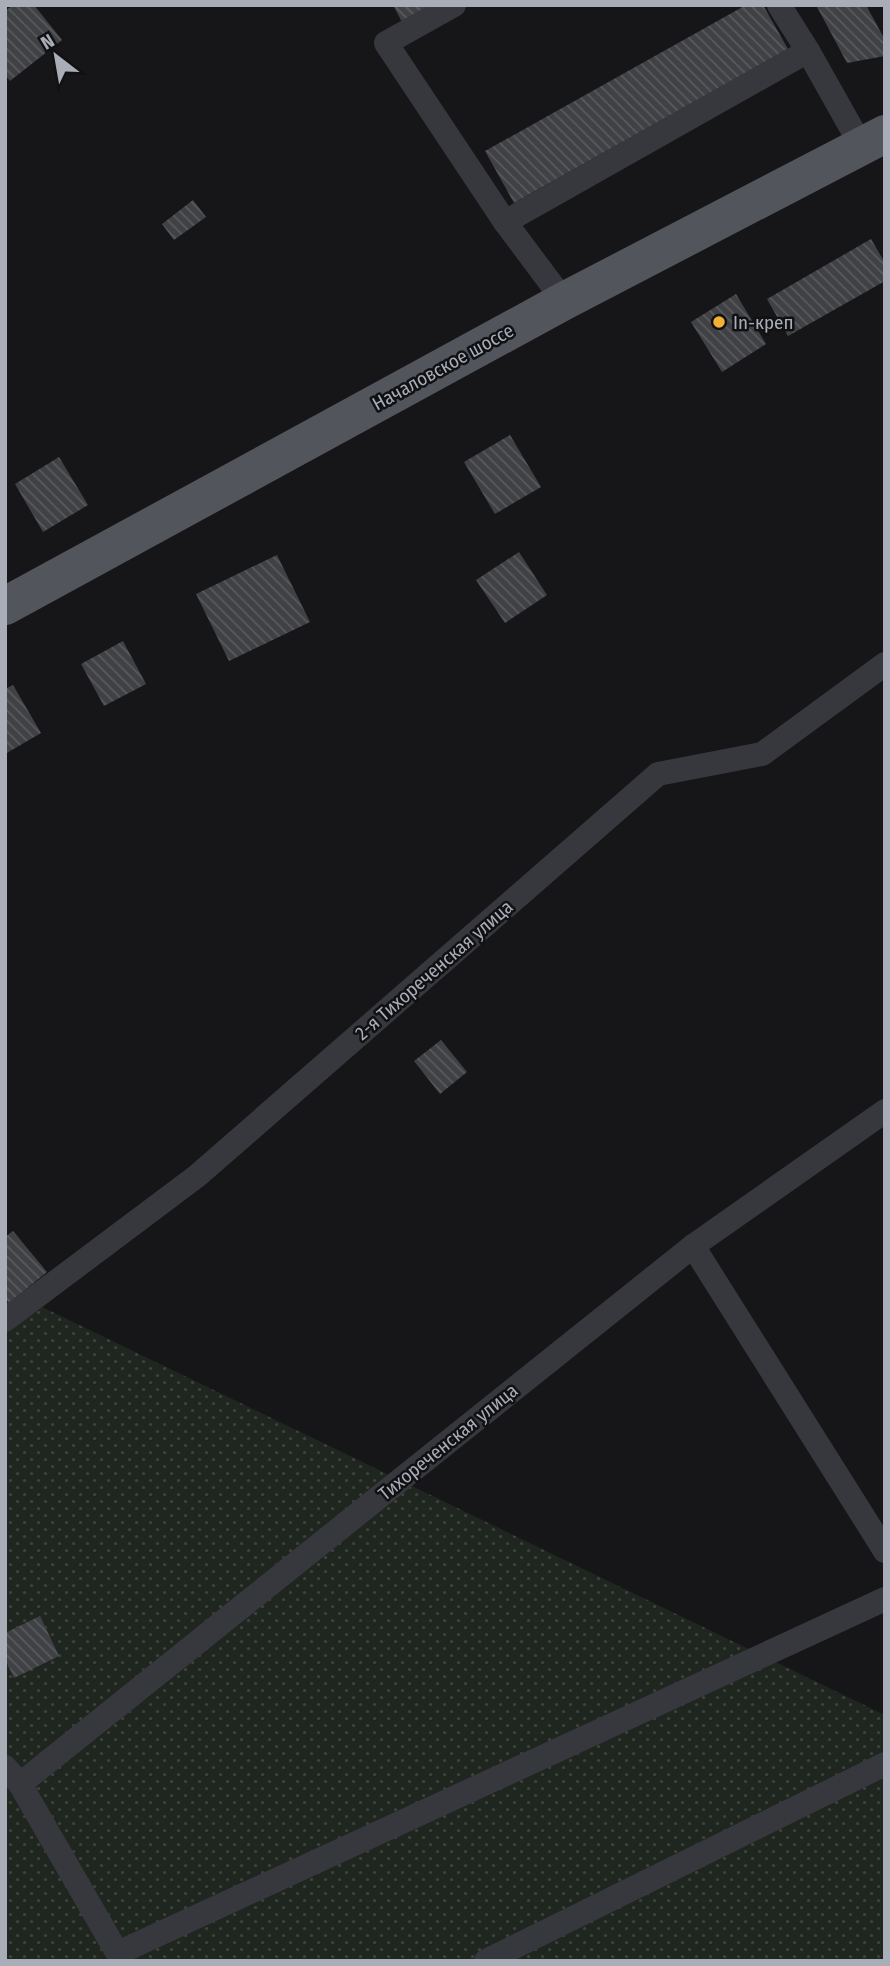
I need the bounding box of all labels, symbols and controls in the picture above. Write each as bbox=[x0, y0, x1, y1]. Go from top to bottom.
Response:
north arrow bbox=[21, 21, 91, 91]
text: N bbox=[37, 29, 58, 55]
place label: In-креп bbox=[733, 311, 793, 334]
marker: In-креп bbox=[711, 314, 727, 330]
street label: Началовское шоссе bbox=[368, 319, 518, 415]
street label: 2-я Тихореченская улица bbox=[350, 895, 518, 1045]
street label: Тихореченская улица bbox=[374, 1379, 522, 1505]

